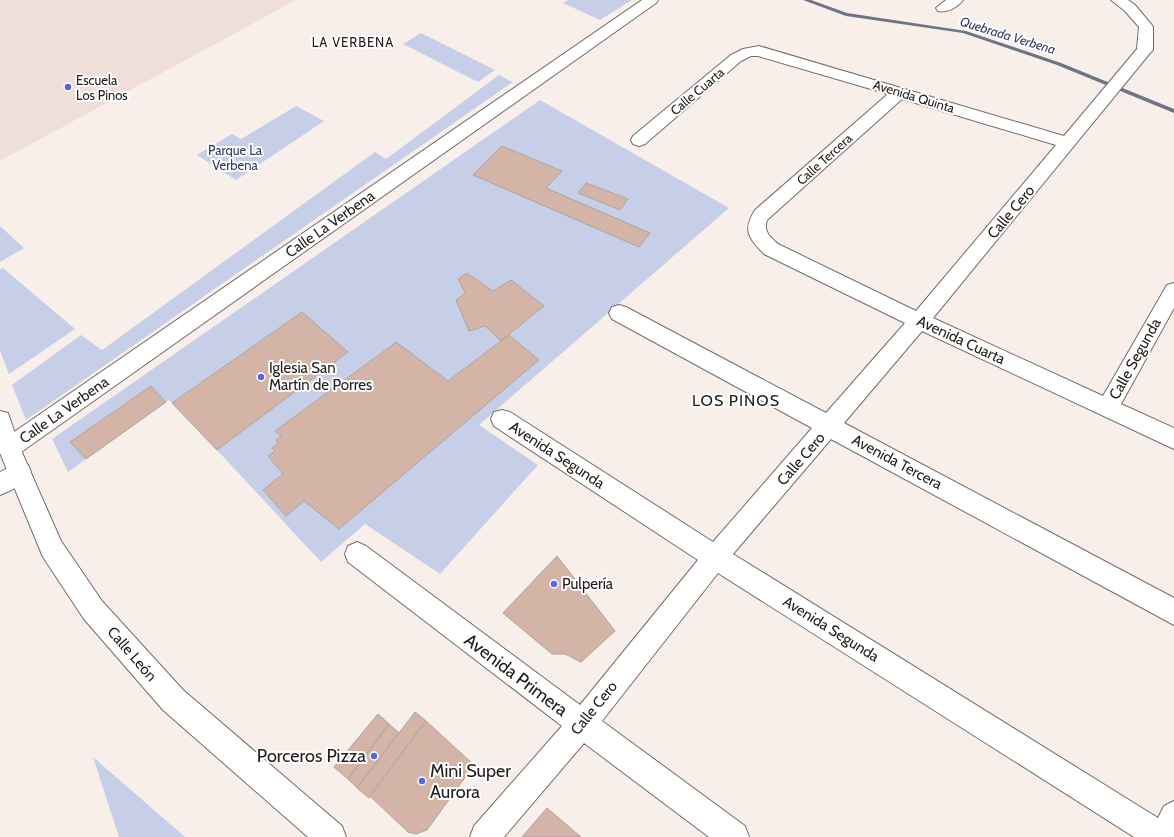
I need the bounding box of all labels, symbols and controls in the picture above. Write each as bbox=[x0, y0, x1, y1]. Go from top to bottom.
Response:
water label: Quebrada Verbena bbox=[958, 13, 1058, 57]
district label: LA VERBENA bbox=[312, 34, 394, 50]
street label: Calle Cuarta bbox=[667, 63, 728, 118]
place label: Escuela Los Pinos bbox=[76, 72, 128, 103]
street label: Avenida Quinta bbox=[871, 76, 957, 116]
marker: Escuela Los Pinos bbox=[63, 82, 73, 92]
street label: Calle Tercera bbox=[793, 129, 856, 188]
park label: Parque La Verbena bbox=[208, 142, 263, 173]
street label: Calle Cero bbox=[984, 182, 1038, 242]
street label: Calle La Verbena bbox=[282, 186, 379, 261]
street label: Avenida Cuarta bbox=[914, 312, 1009, 369]
street label: Calle Segunda bbox=[1105, 315, 1165, 403]
place label: Iglesia San Martín de Porres bbox=[269, 359, 372, 394]
street label: Calle La Verbena bbox=[16, 372, 113, 447]
marker: Iglesia San Martín de Porres bbox=[256, 372, 266, 382]
district label: LOS PINOS bbox=[692, 391, 780, 410]
street label: Avenida Segunda bbox=[506, 418, 609, 493]
street label: Calle Cero bbox=[773, 429, 829, 489]
street label: Avenida Tercera bbox=[849, 431, 946, 494]
place label: Pulpería bbox=[562, 575, 614, 593]
marker: Pulpería bbox=[549, 579, 559, 589]
street label: Avenida Segunda bbox=[780, 592, 883, 666]
street label: Calle León bbox=[103, 623, 161, 685]
street label: Avenida Primera bbox=[460, 629, 572, 721]
street label: Calle Cero bbox=[567, 677, 621, 739]
place label: Porceros Pizza bbox=[257, 745, 366, 767]
marker: Porceros Pizza bbox=[369, 751, 379, 761]
place label: Mini Super Aurora bbox=[430, 760, 511, 803]
marker: Mini Super Aurora bbox=[417, 776, 427, 786]

